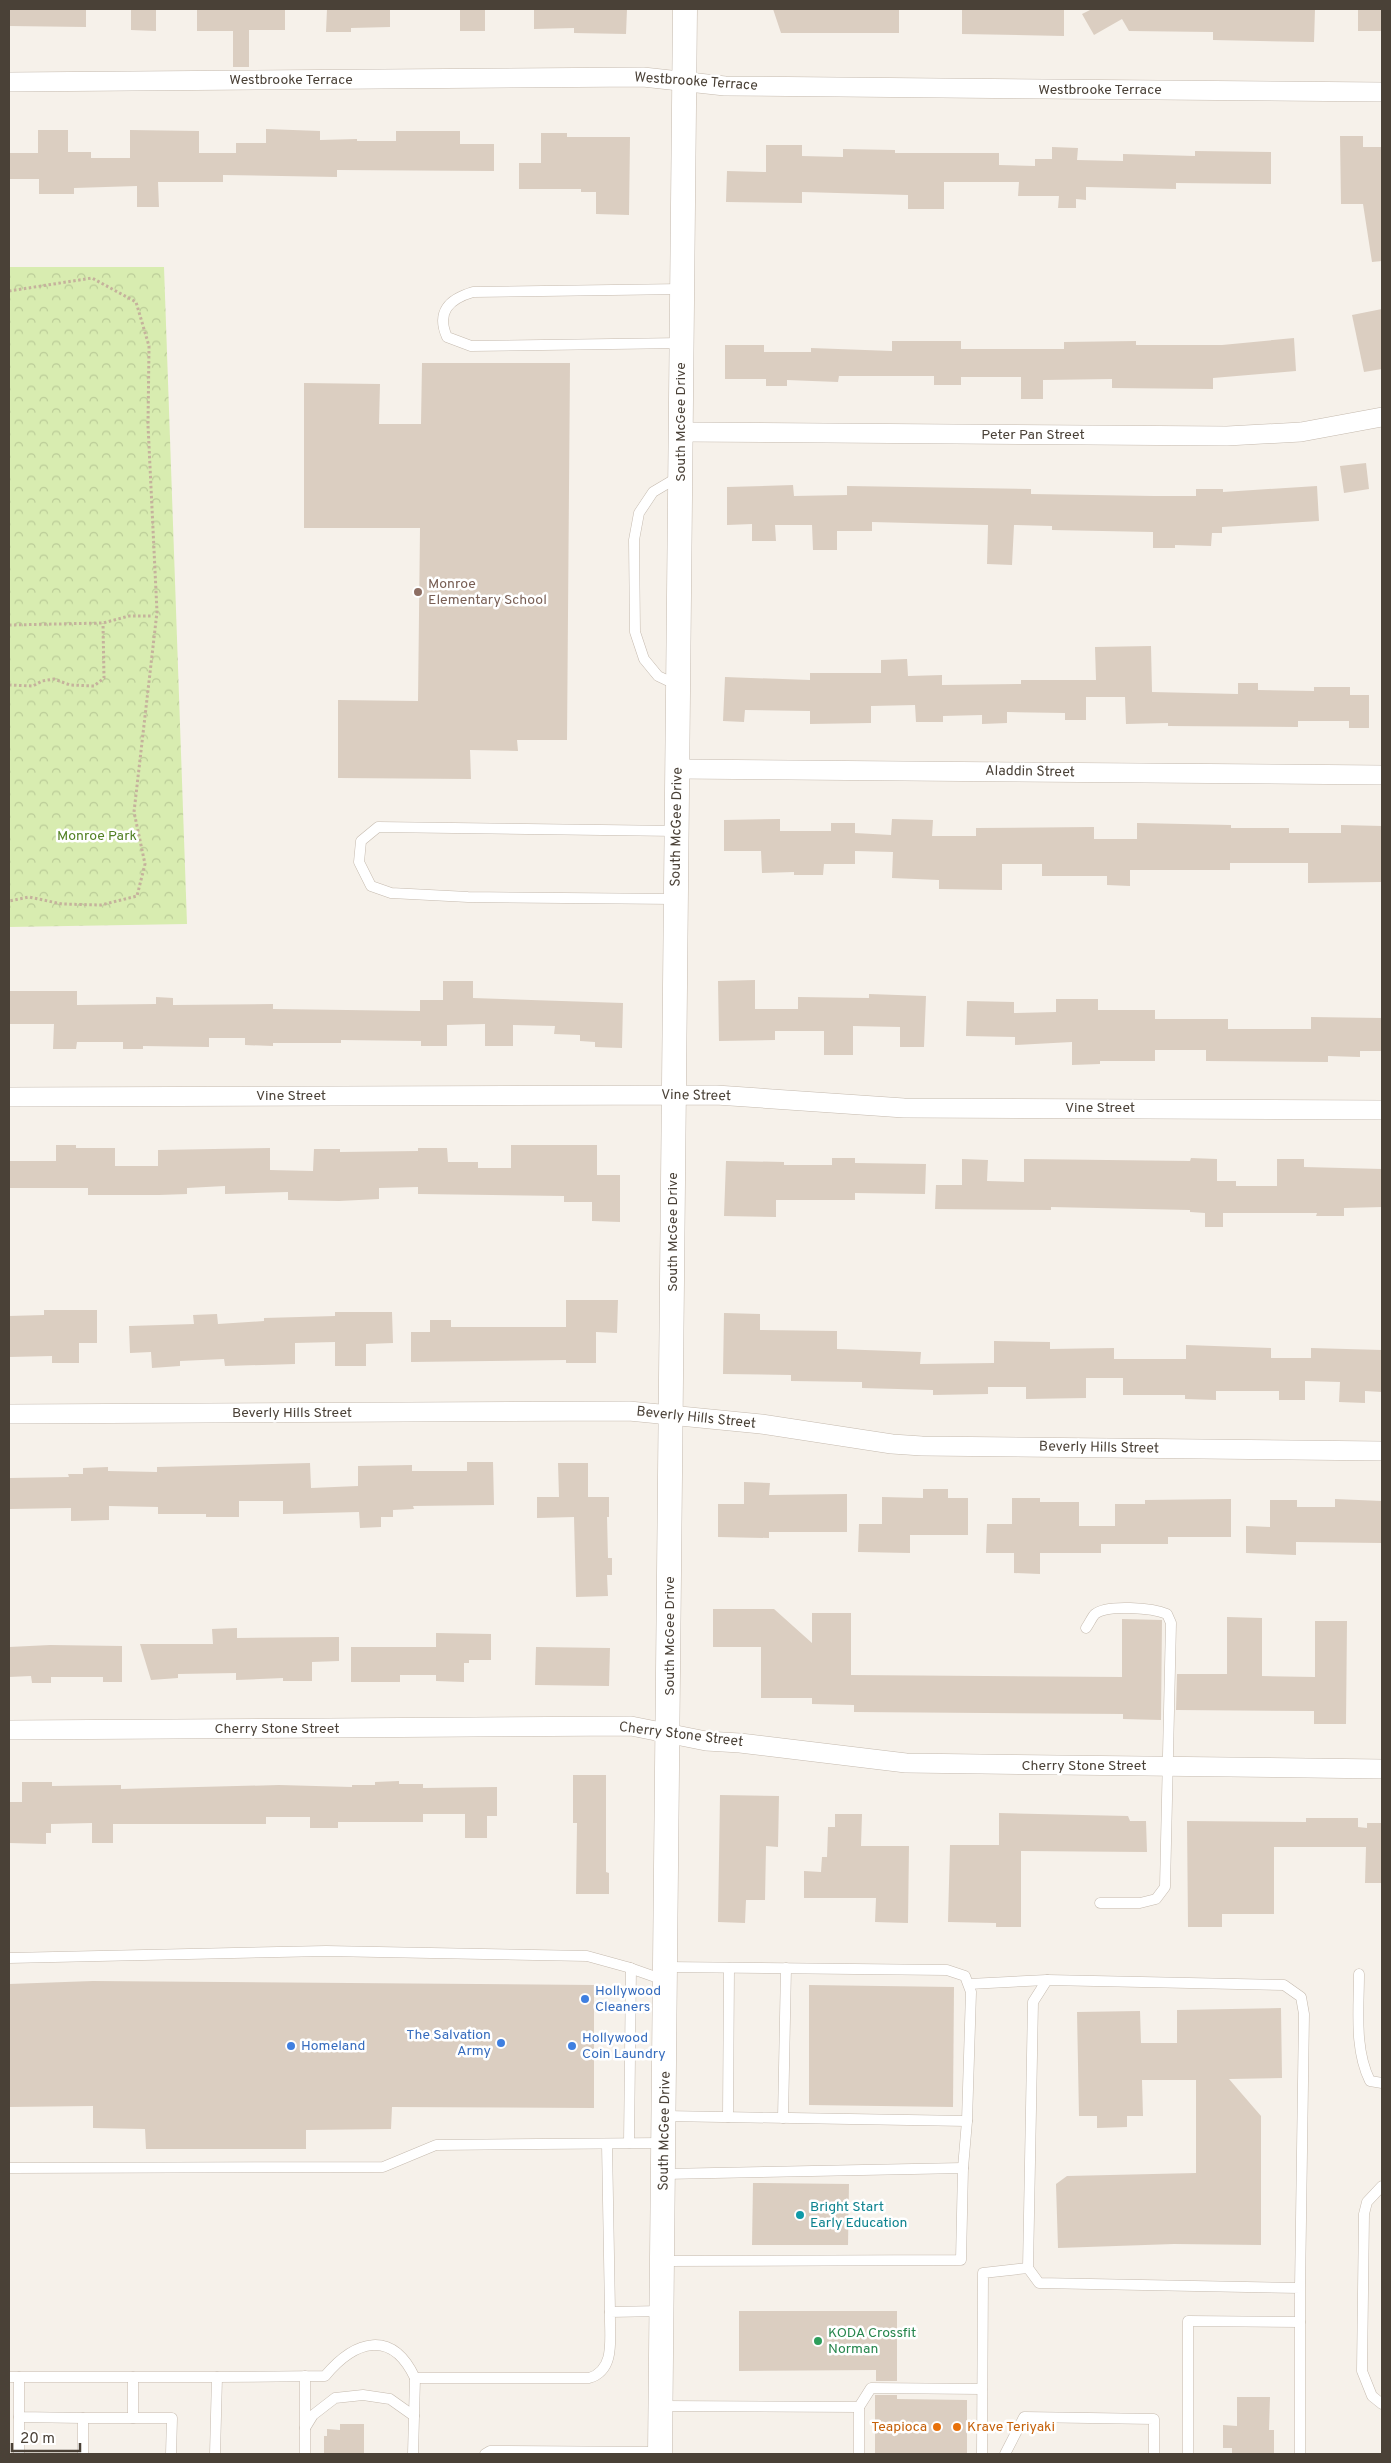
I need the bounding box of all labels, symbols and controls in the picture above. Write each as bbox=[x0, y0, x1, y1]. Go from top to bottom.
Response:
street label: Westbrooke Terrace bbox=[634, 69, 758, 95]
street label: Westbrooke Terrace bbox=[229, 72, 353, 89]
street label: Westbrooke Terrace bbox=[1038, 82, 1162, 99]
street label: South McGee Drive bbox=[673, 362, 690, 482]
street label: Peter Pan Street bbox=[981, 427, 1085, 444]
place label: Monroe Elementary School bbox=[428, 576, 547, 609]
marker: Monroe Elementary School bbox=[412, 586, 424, 598]
street label: Aladdin Street bbox=[985, 763, 1075, 781]
street label: South McGee Drive bbox=[667, 767, 687, 887]
park label: Monroe Park bbox=[57, 828, 137, 845]
street label: Vine Street bbox=[661, 1087, 731, 1105]
street label: Vine Street bbox=[256, 1088, 326, 1105]
street label: Vine Street bbox=[1065, 1100, 1135, 1117]
street label: South McGee Drive bbox=[665, 1172, 682, 1292]
street label: Beverly Hills Street bbox=[635, 1403, 757, 1433]
street label: Beverly Hills Street bbox=[232, 1405, 352, 1422]
street label: Beverly Hills Street bbox=[1039, 1438, 1159, 1458]
street label: South McGee Drive bbox=[662, 1576, 679, 1696]
street label: Cherry Stone Street bbox=[618, 1719, 744, 1751]
street label: Cherry Stone Street bbox=[214, 1721, 340, 1738]
street label: Cherry Stone Street bbox=[1021, 1758, 1147, 1775]
place label: Hollywood Cleaners bbox=[595, 1983, 661, 2016]
marker: Hollywood Cleaners bbox=[579, 1993, 591, 2005]
place label: The Salvation Army bbox=[406, 2027, 491, 2060]
place label: Hollywood Coin Laundry bbox=[582, 2030, 666, 2063]
marker: The Salvation Army bbox=[495, 2037, 507, 2049]
place label: Homeland bbox=[301, 2038, 365, 2055]
marker: Homeland bbox=[285, 2040, 297, 2052]
marker: Hollywood Coin Laundry bbox=[566, 2040, 578, 2052]
street label: South McGee Drive bbox=[655, 2071, 675, 2191]
place label: Bright Start Early Education bbox=[810, 2199, 907, 2232]
marker: Bright Start Early Education bbox=[794, 2209, 806, 2221]
place label: KODA Crossfit Norman bbox=[828, 2325, 916, 2358]
marker: KODA Crossfit Norman bbox=[812, 2335, 824, 2347]
place label: Teapioca bbox=[871, 2419, 927, 2436]
place label: Krave Teriyaki bbox=[967, 2419, 1055, 2436]
scale bar bbox=[12, 2420, 80, 2452]
marker: Teapioca bbox=[931, 2421, 943, 2433]
marker: Krave Teriyaki bbox=[951, 2421, 963, 2433]
text: 20 m bbox=[20, 2430, 55, 2449]

